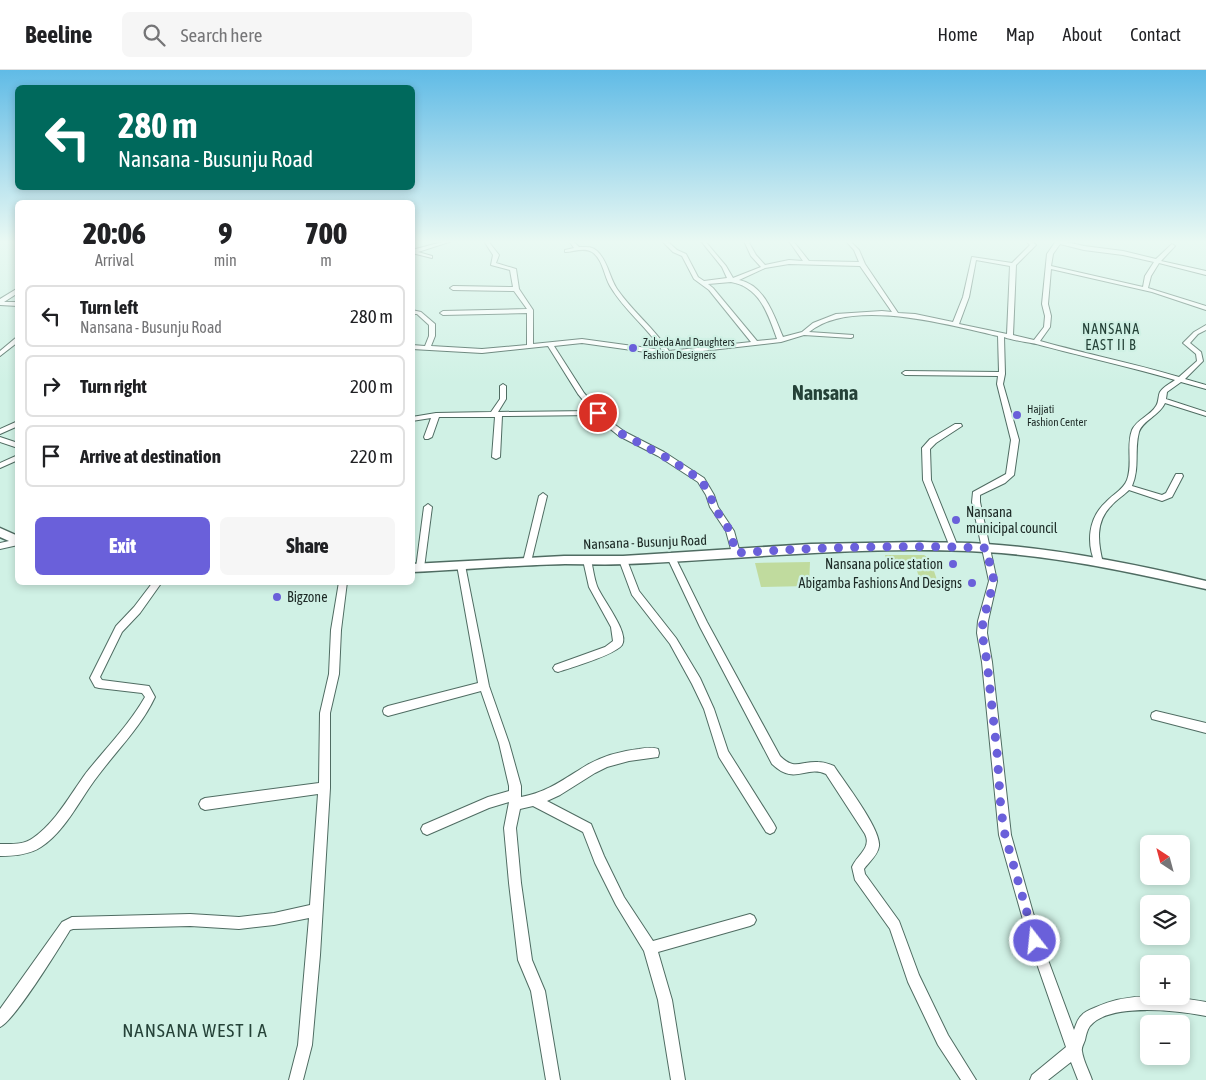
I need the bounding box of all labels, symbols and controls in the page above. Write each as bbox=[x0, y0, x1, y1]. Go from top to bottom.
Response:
search box bbox=[122, 12, 472, 57]
text: Beeline bbox=[25, 21, 92, 48]
icon: search bbox=[140, 21, 168, 49]
text: Search here bbox=[180, 24, 262, 46]
text: Home bbox=[938, 24, 978, 45]
text: Map bbox=[1006, 24, 1035, 45]
text: About bbox=[1063, 24, 1102, 45]
text: Contact bbox=[1130, 24, 1181, 45]
icon: left bbox=[35, 105, 100, 170]
text: 280 m bbox=[118, 105, 197, 145]
text: Nansana - Busunju Road bbox=[118, 146, 313, 172]
text: 20:06 bbox=[83, 216, 146, 250]
text: 9 bbox=[218, 216, 232, 250]
text: 700 bbox=[305, 216, 347, 250]
text: Arrival bbox=[95, 251, 134, 269]
text: min bbox=[214, 251, 237, 269]
text: m bbox=[320, 251, 332, 269]
text: Turn left bbox=[80, 296, 138, 318]
icon: left bbox=[37, 302, 65, 330]
text: 280 m bbox=[350, 305, 393, 327]
text: Nansana - Busunju Road bbox=[80, 318, 222, 336]
district label: NANSANA EAST II B bbox=[1082, 321, 1140, 353]
place label: Zubeda And Daughters Fashion Designers bbox=[643, 336, 735, 361]
marker: Zubeda And Daughters Fashion Designers bbox=[627, 342, 639, 354]
icon: right bbox=[37, 372, 65, 400]
text: Turn right bbox=[80, 375, 147, 397]
text: 200 m bbox=[350, 375, 393, 397]
district label: Nansana bbox=[792, 381, 858, 404]
pin bbox=[577, 392, 619, 434]
icon: arrive bbox=[584, 399, 612, 427]
place label: Hajjati Fashion Center bbox=[1027, 403, 1087, 428]
marker: Hajjati Fashion Center bbox=[1011, 409, 1023, 421]
icon: arrive bbox=[37, 442, 65, 470]
text: Arrive at destination bbox=[80, 445, 221, 467]
text: 220 m bbox=[350, 445, 393, 467]
place label: Nansana municipal council bbox=[966, 504, 1058, 536]
marker: Nansana municipal council bbox=[950, 514, 962, 526]
button: Exit bbox=[35, 517, 210, 575]
button: Share bbox=[220, 517, 395, 575]
street label: Nansana - Busunju Road bbox=[583, 532, 707, 552]
place label: Nansana police station bbox=[825, 556, 943, 572]
marker: Nansana police station bbox=[947, 558, 959, 570]
place label: Abigamba Fashions And Designs bbox=[799, 575, 962, 591]
marker: Abigamba Fashions And Designs bbox=[966, 577, 978, 589]
place label: Bigzone bbox=[287, 589, 328, 605]
marker: Bigzone bbox=[271, 591, 283, 603]
north arrow bbox=[1140, 835, 1190, 885]
map controls bbox=[1140, 835, 1190, 1065]
button: layers bbox=[1140, 895, 1190, 945]
position arrow bbox=[1008, 914, 1060, 966]
button: + bbox=[1140, 955, 1190, 1005]
button: − bbox=[1140, 1015, 1190, 1065]
district label: NANSANA WEST I A bbox=[122, 1019, 268, 1041]

